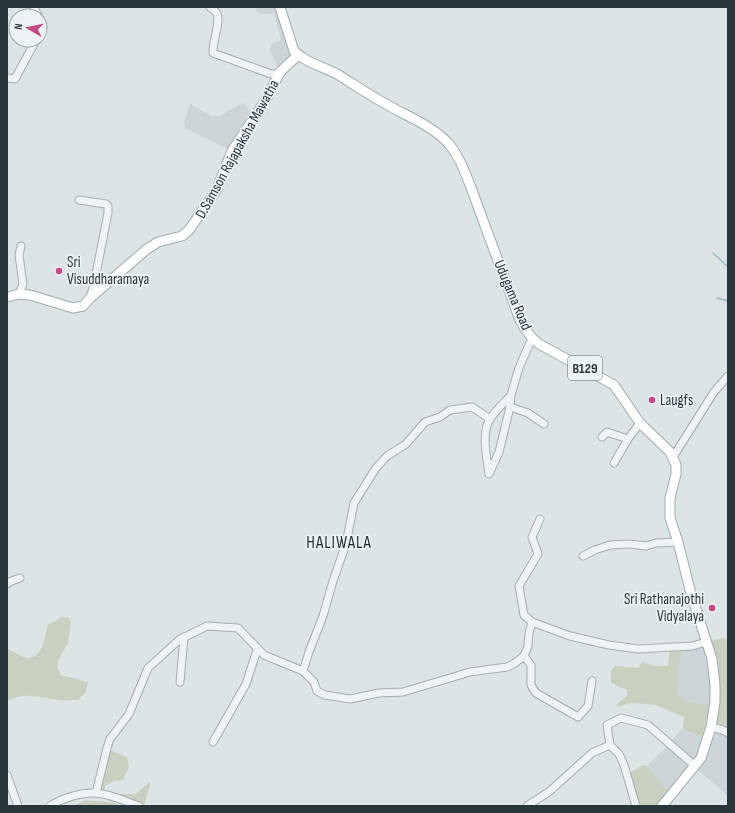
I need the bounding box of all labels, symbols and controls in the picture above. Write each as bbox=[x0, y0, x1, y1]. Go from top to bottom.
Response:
north arrow bbox=[8, 8, 48, 48]
text: N bbox=[12, 22, 26, 30]
street label: D.Samson Rajapaksha Mawatha bbox=[191, 76, 284, 222]
place label: Sri Visuddharamaya bbox=[67, 253, 150, 289]
street label: Udugama Road bbox=[489, 257, 536, 333]
marker: Sri Visuddharamaya bbox=[54, 266, 64, 276]
road number: B129 bbox=[568, 356, 602, 380]
place label: Laugfs bbox=[660, 391, 693, 410]
marker: Laugfs bbox=[647, 395, 657, 405]
district label: HALIWALA bbox=[306, 533, 372, 553]
place label: Sri Rathanajothi Vidyalaya bbox=[624, 590, 704, 626]
marker: Sri Rathanajothi Vidyalaya bbox=[707, 603, 717, 613]

